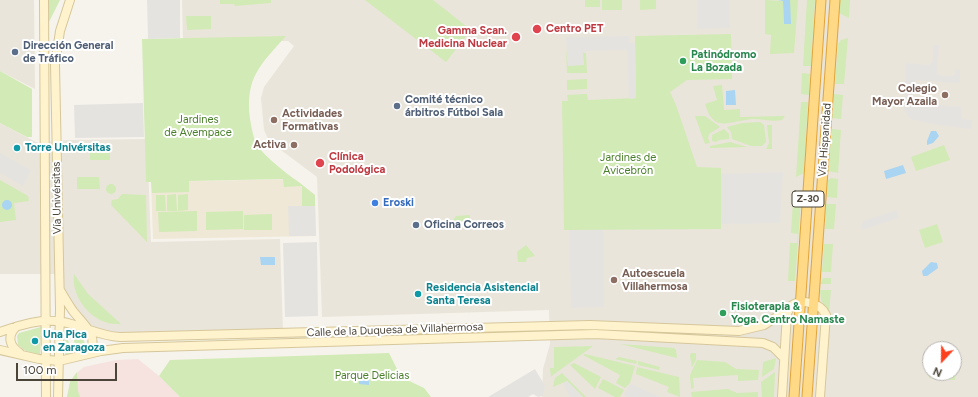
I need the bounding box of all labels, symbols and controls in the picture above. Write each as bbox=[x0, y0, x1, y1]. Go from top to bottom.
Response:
place label: Centro PET bbox=[546, 22, 603, 36]
marker: Centro PET bbox=[531, 23, 543, 35]
place label: Gamma Scan. Medicina Nuclear bbox=[419, 24, 507, 50]
marker: Gamma Scan. Medicina Nuclear bbox=[510, 31, 522, 43]
place label: Dirección General de Tráfico bbox=[23, 39, 113, 65]
marker: Dirección General de Tráfico bbox=[10, 47, 20, 57]
place label: Patinódromo La Bozada bbox=[691, 48, 756, 74]
marker: Patinódromo La Bozada bbox=[678, 56, 688, 66]
place label: Colegio Mayor Azaila bbox=[872, 82, 937, 108]
marker: Colegio Mayor Azaila bbox=[940, 90, 950, 100]
place label: Comité técnico árbitros Fútbol Sala bbox=[405, 93, 503, 119]
marker: Comité técnico árbitros Fútbol Sala bbox=[392, 101, 402, 111]
street label: Vía Hispanidad bbox=[816, 103, 834, 177]
place label: Actividades Formativas bbox=[282, 107, 342, 133]
park label: Jardines de Avempace bbox=[164, 113, 232, 139]
marker: Actividades Formativas bbox=[269, 115, 279, 125]
place label: Activa bbox=[253, 138, 286, 152]
marker: Activa bbox=[289, 140, 299, 150]
place label: Torre Univérsitas bbox=[25, 141, 111, 155]
marker: Torre Univérsitas bbox=[12, 143, 22, 153]
place label: Clínica Podológica bbox=[329, 150, 385, 176]
park label: Jardines de Avicebrón bbox=[600, 151, 656, 177]
marker: Clínica Podológica bbox=[314, 157, 326, 169]
street label: Vía Univérsitas bbox=[50, 161, 64, 235]
road number: Z-30 bbox=[792, 191, 824, 207]
place label: Eroski bbox=[383, 196, 414, 210]
marker: Eroski bbox=[370, 198, 380, 208]
place label: Oficina Correos bbox=[424, 218, 504, 232]
marker: Oficina Correos bbox=[411, 220, 421, 230]
place label: Autoescuela Villahermosa bbox=[622, 267, 688, 293]
marker: Autoescuela Villahermosa bbox=[609, 275, 619, 285]
place label: Residencia Asistencial Santa Teresa bbox=[426, 281, 539, 307]
marker: Residencia Asistencial Santa Teresa bbox=[413, 289, 423, 299]
place label: Fisioterapia & Yoga. Centro Namaste bbox=[731, 300, 845, 326]
marker: Fisioterapia & Yoga. Centro Namaste bbox=[718, 308, 728, 318]
street label: Calle de la Duquesa de Villahermosa bbox=[306, 320, 484, 340]
place label: Una Pica en Zaragoza bbox=[43, 328, 105, 354]
marker: Una Pica en Zaragoza bbox=[30, 336, 40, 346]
north arrow bbox=[922, 341, 962, 381]
scale bar bbox=[18, 355, 119, 381]
text: 100 m bbox=[23, 363, 57, 377]
text: N bbox=[931, 364, 944, 379]
park label: Parque Delicias bbox=[335, 369, 409, 383]

